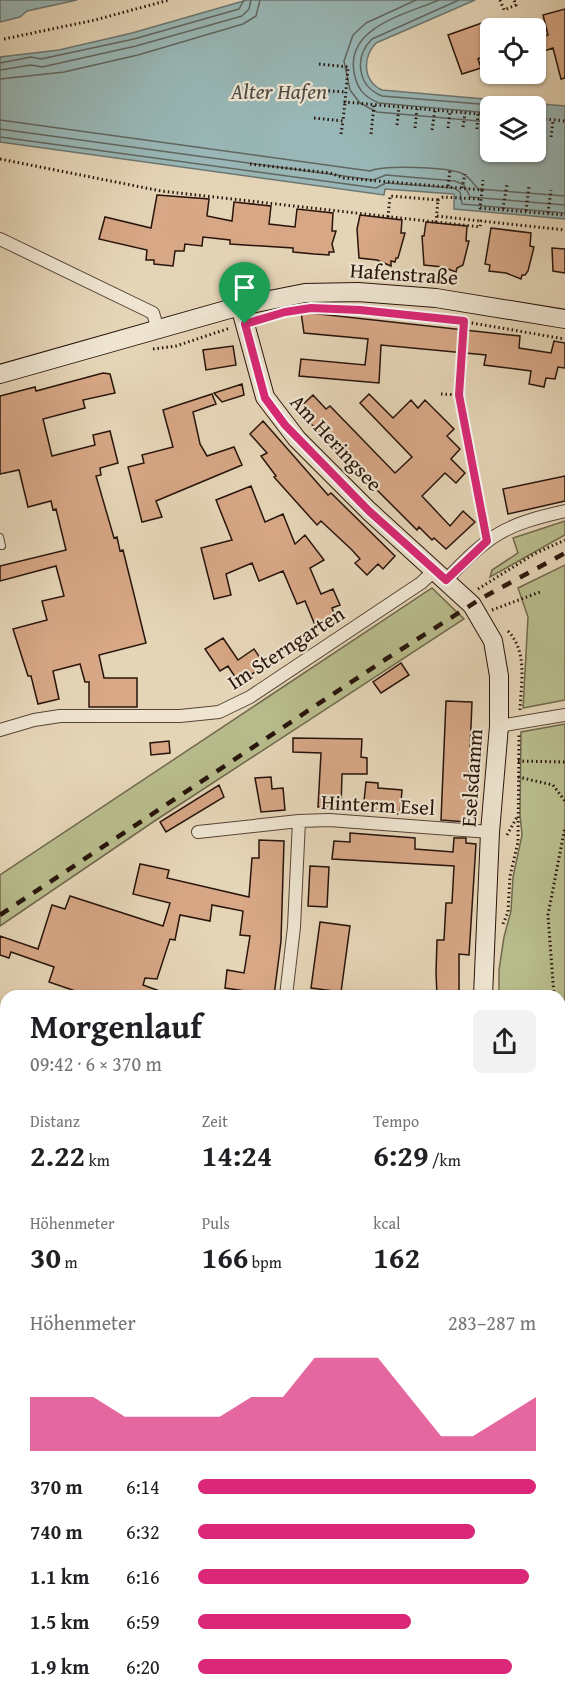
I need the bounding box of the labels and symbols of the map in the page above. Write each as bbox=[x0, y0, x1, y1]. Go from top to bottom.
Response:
water label: Alter Hafen bbox=[230, 75, 327, 107]
street label: Hafenstraße bbox=[349, 254, 459, 293]
pin bbox=[219, 262, 270, 324]
street label: Am Heringsee bbox=[283, 387, 390, 498]
street label: Im Sterngarten bbox=[221, 598, 351, 697]
street label: Eselsdamm bbox=[453, 728, 490, 828]
street label: Hinterm Esel bbox=[320, 786, 436, 823]

